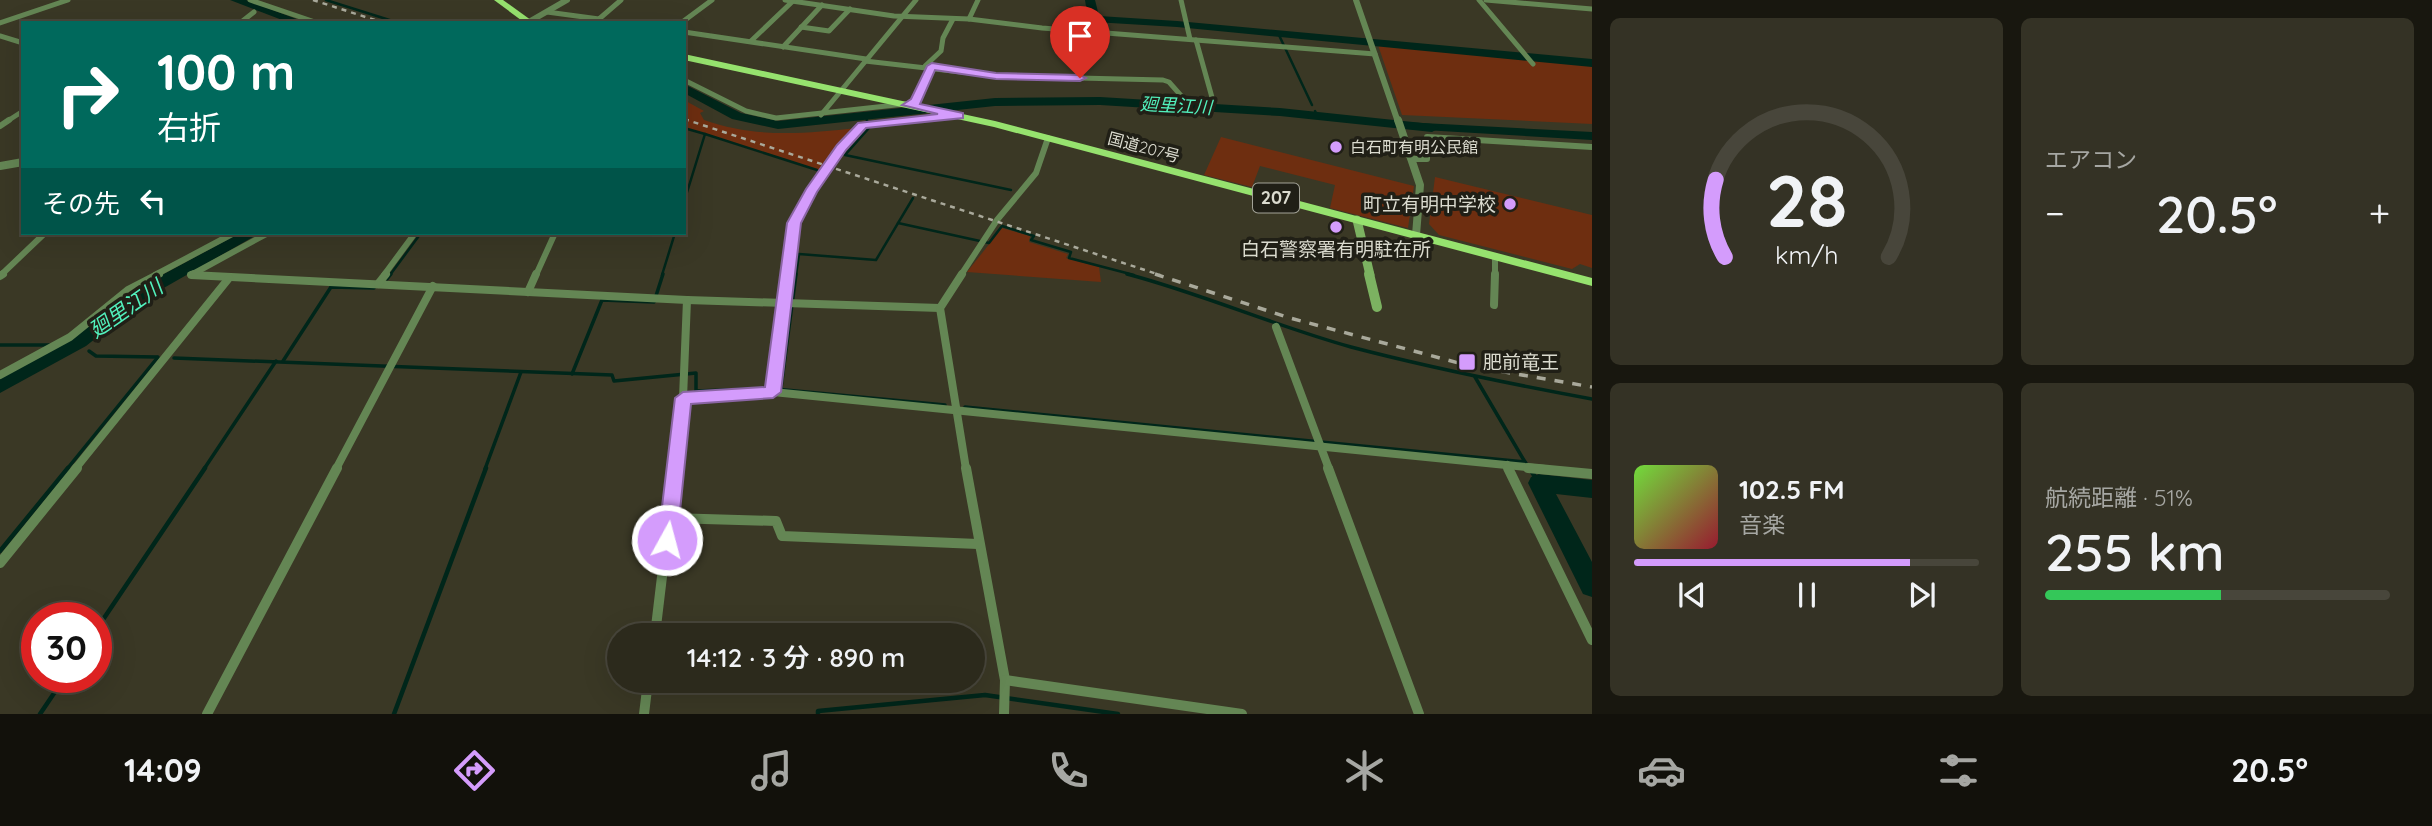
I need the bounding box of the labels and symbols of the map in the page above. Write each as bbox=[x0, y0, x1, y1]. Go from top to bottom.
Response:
pin bbox=[1050, 6, 1110, 78]
water label: 廻里江川 bbox=[1139, 92, 1215, 119]
street label: 国道207号 bbox=[1106, 128, 1182, 166]
place label: 白石町有明公民館 bbox=[1350, 137, 1478, 157]
marker: 白石町有明公民館 bbox=[1328, 139, 1344, 155]
road number: 207 bbox=[1253, 183, 1299, 212]
place label: 町立有明中学校 bbox=[1363, 192, 1496, 216]
marker: 町立有明中学校 bbox=[1502, 196, 1518, 212]
marker: 白石警察署有明駐在所 bbox=[1328, 219, 1344, 235]
place label: 白石警察署有明駐在所 bbox=[1241, 237, 1431, 261]
water label: 廻里江川 bbox=[84, 272, 169, 343]
place label: 肥前竜王 bbox=[1483, 350, 1559, 374]
marker: 肥前竜王 bbox=[1457, 352, 1477, 372]
position arrow bbox=[630, 503, 704, 577]
speed limit sign: 30 bbox=[21, 602, 112, 693]

